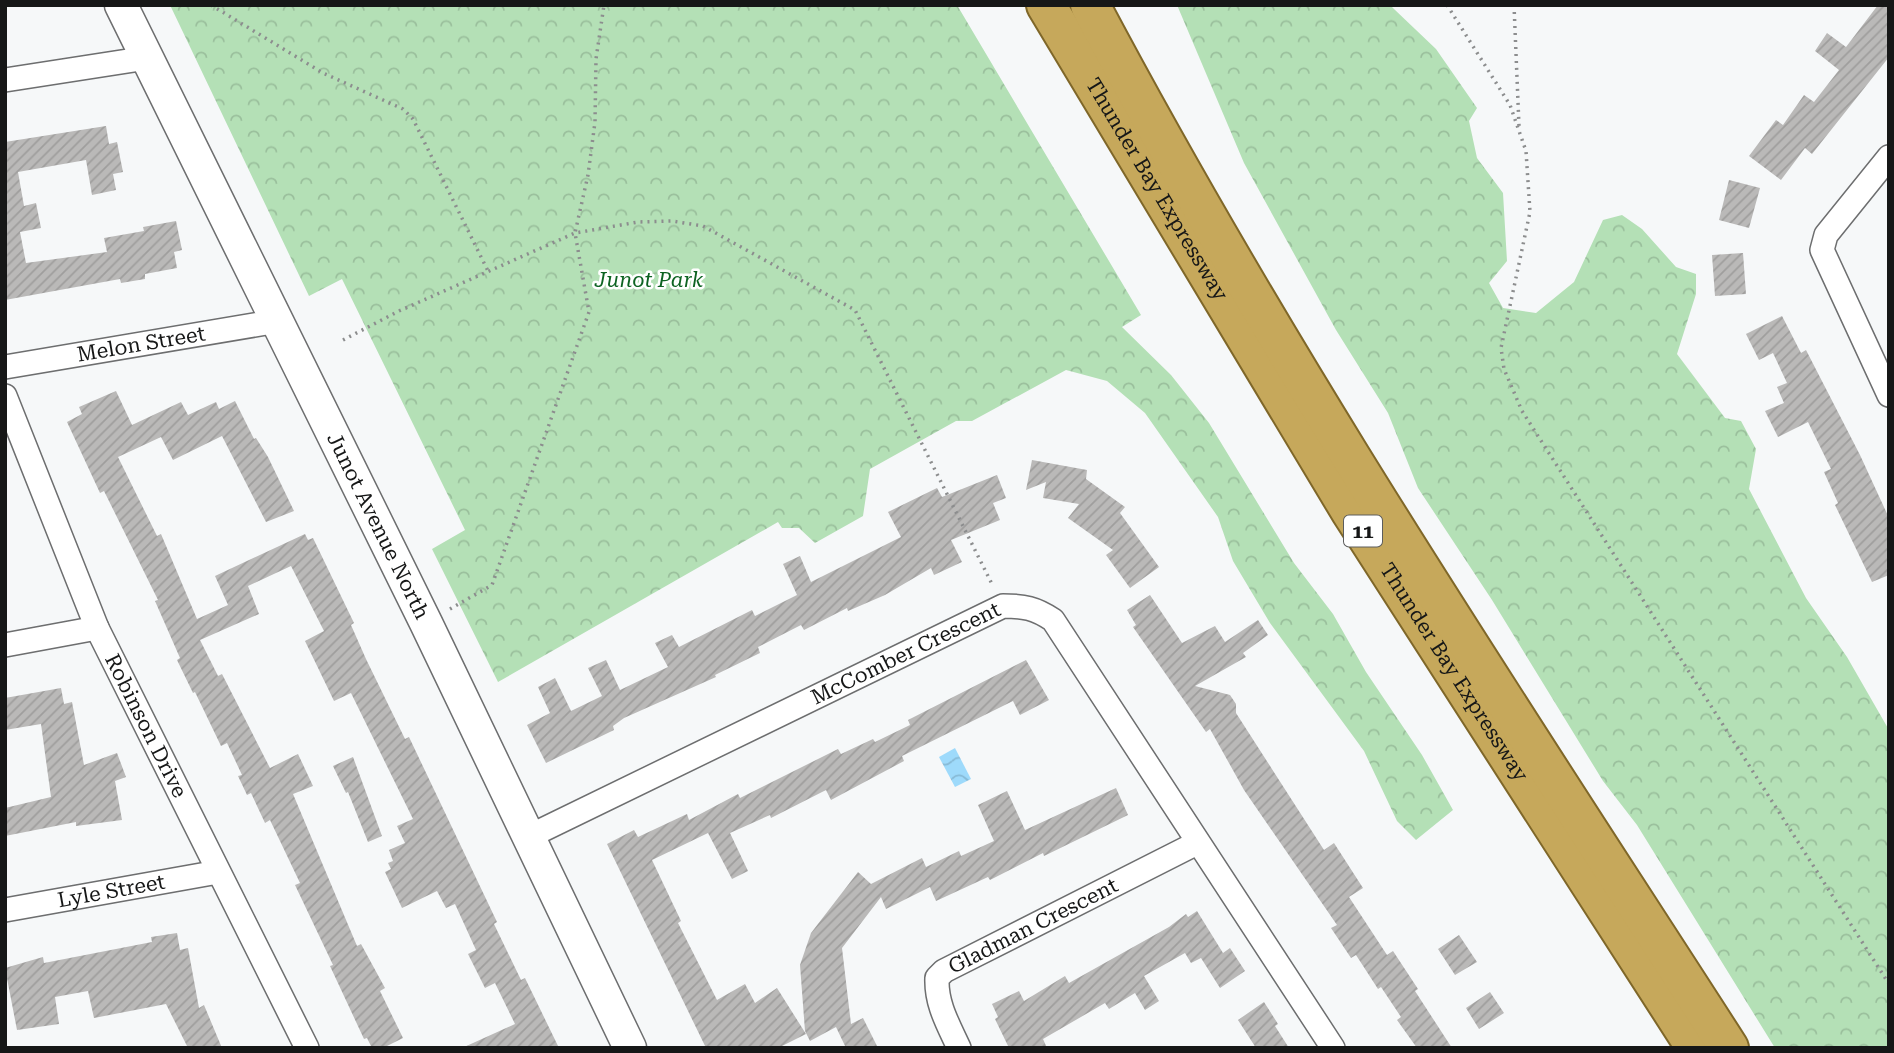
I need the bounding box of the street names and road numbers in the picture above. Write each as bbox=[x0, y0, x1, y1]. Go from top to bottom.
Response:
street label: Thunder Bay Expressway bbox=[1081, 74, 1233, 305]
street label: Melon Street bbox=[75, 321, 207, 367]
street label: Junot Avenue North bbox=[322, 429, 434, 624]
road number: 11 bbox=[1344, 516, 1382, 546]
street label: Thunder Bay Expressway bbox=[1375, 558, 1533, 786]
street label: McComber Crescent bbox=[807, 597, 1004, 710]
street label: Robinson Drive bbox=[100, 650, 192, 802]
street label: Lyle Street bbox=[56, 870, 167, 912]
street label: Gladman Crescent bbox=[945, 873, 1122, 979]

